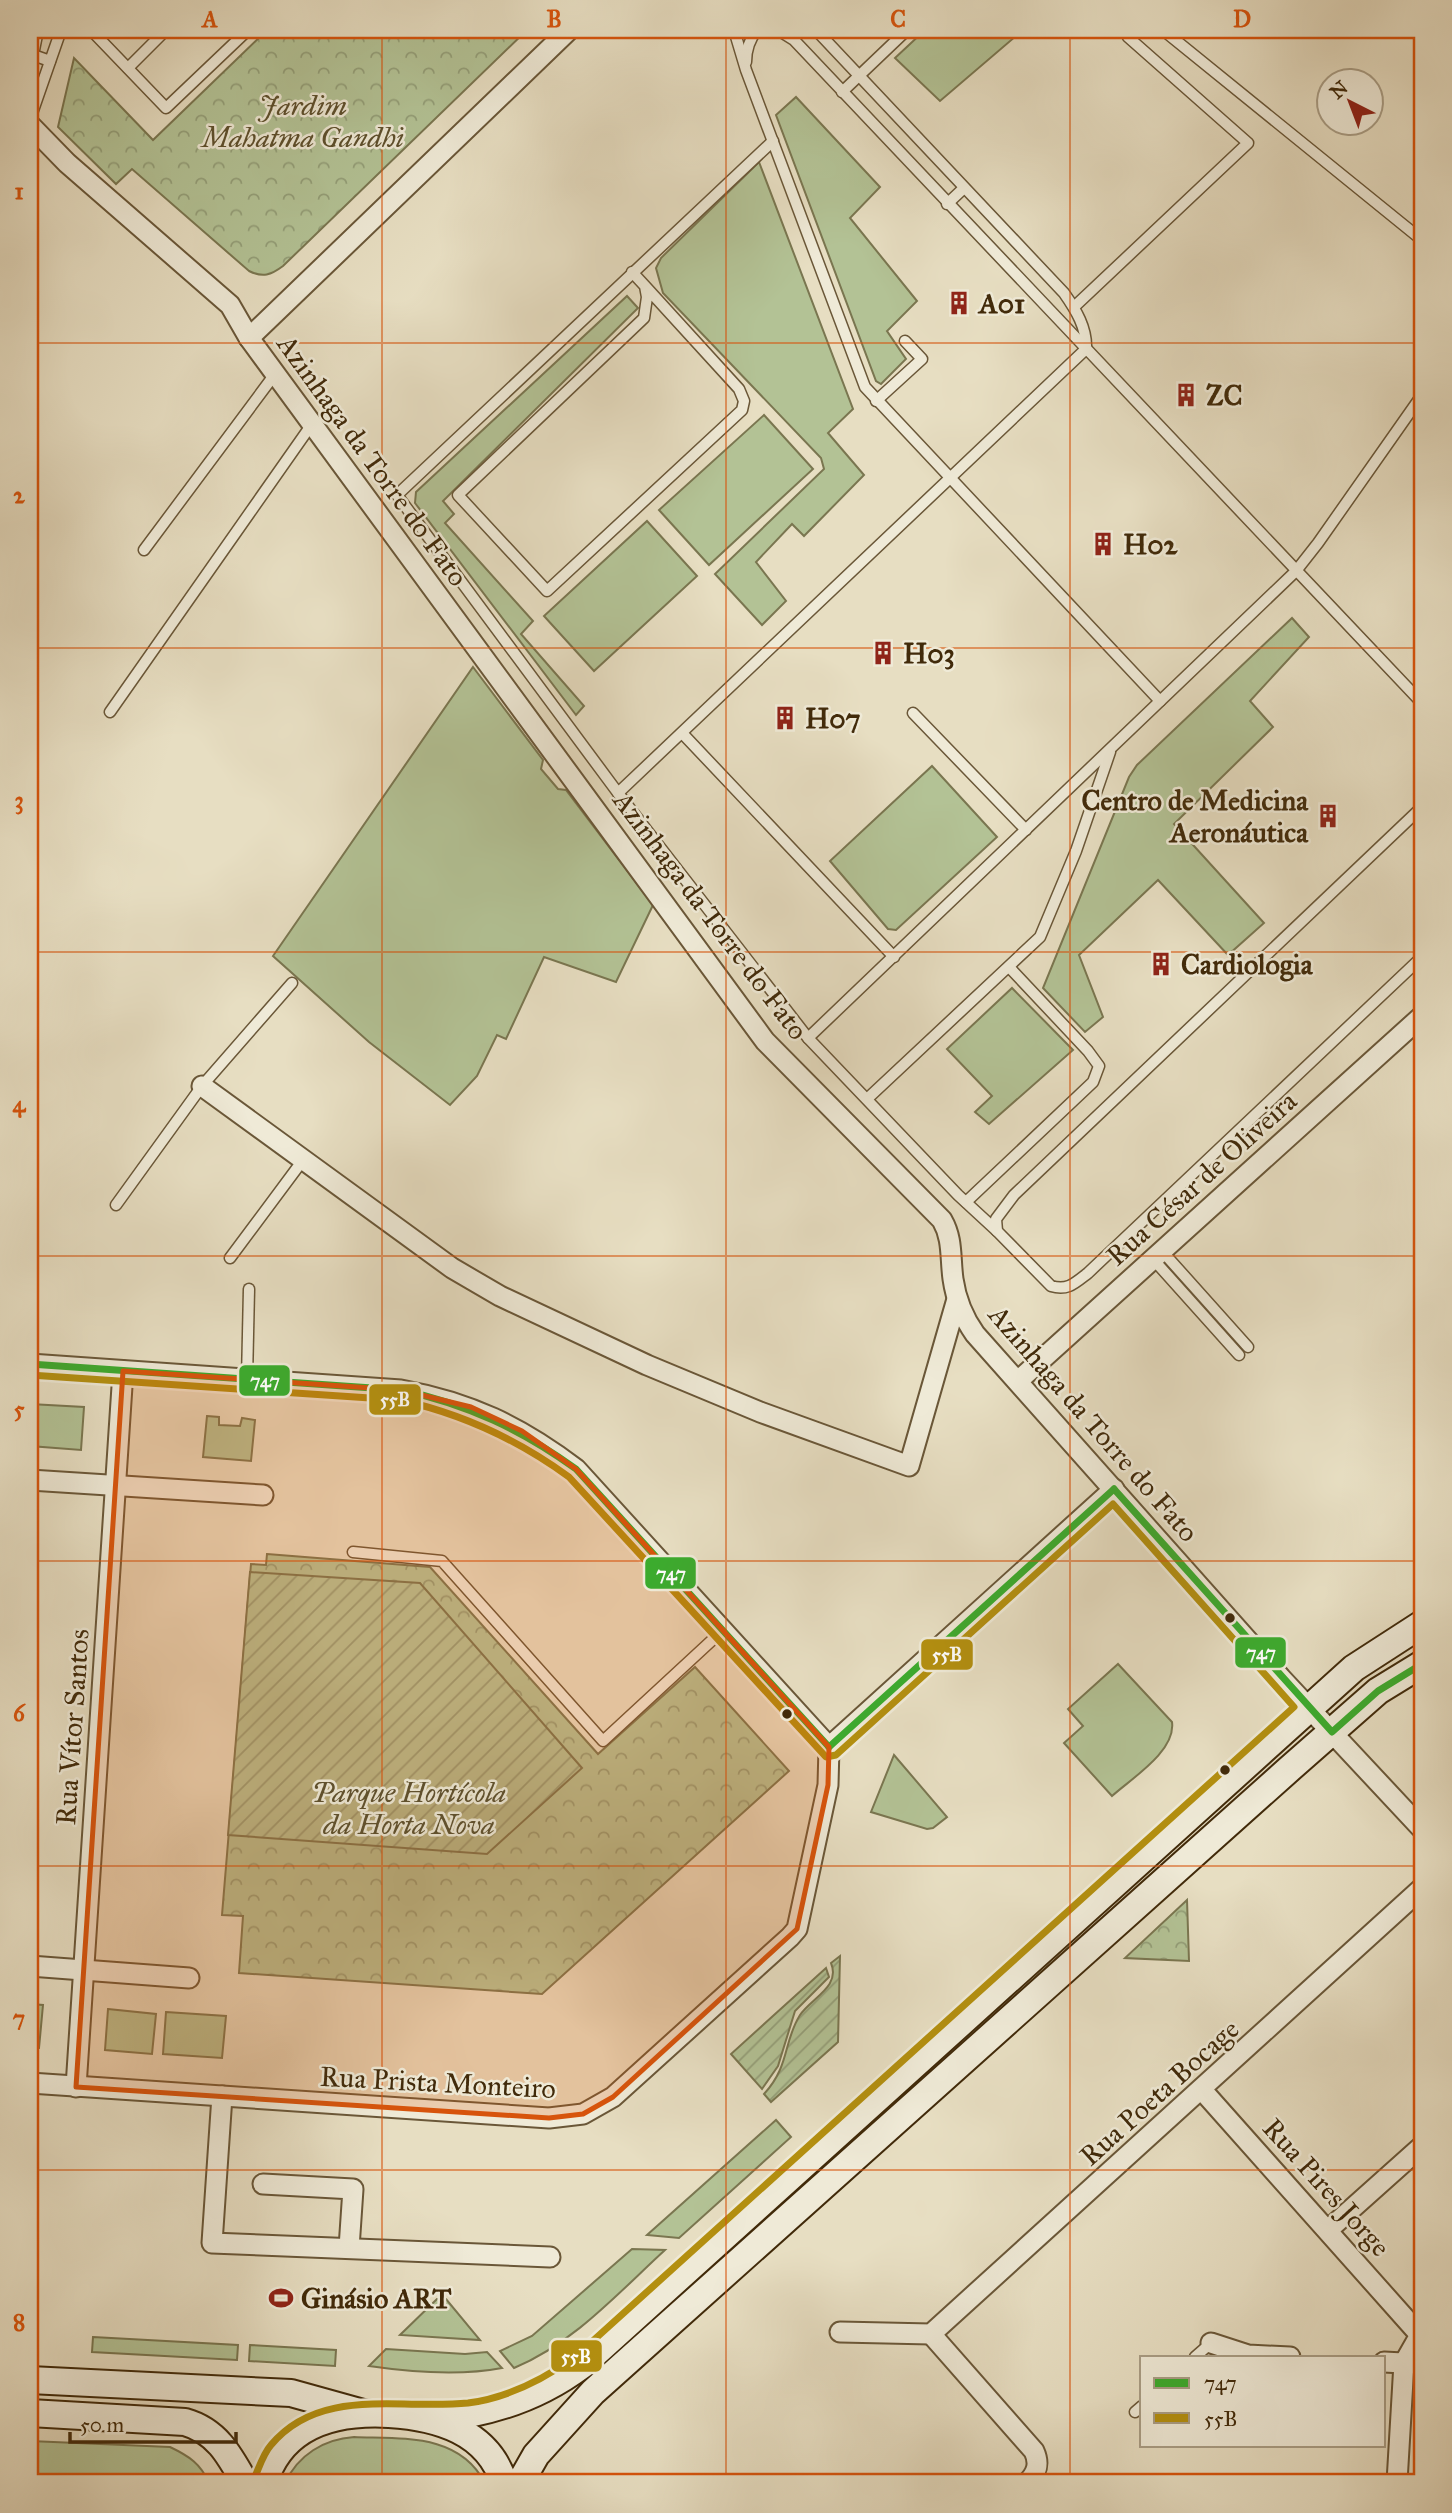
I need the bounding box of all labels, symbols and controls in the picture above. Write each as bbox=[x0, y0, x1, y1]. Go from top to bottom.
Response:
text: A bbox=[200, 5, 218, 33]
text: B bbox=[546, 5, 562, 33]
text: C bbox=[890, 5, 906, 33]
text: D bbox=[1233, 5, 1251, 33]
north arrow bbox=[1316, 66, 1386, 136]
text: N bbox=[1325, 76, 1353, 104]
park label: Jardim Mahatma Gandhi bbox=[199, 88, 404, 155]
text: 1 bbox=[14, 177, 24, 205]
place label: A01 bbox=[977, 286, 1025, 321]
building icon: A01 bbox=[945, 289, 973, 317]
street label: Azinhaga da Torre do Fato bbox=[269, 327, 476, 593]
place label: ZC bbox=[1206, 378, 1243, 413]
building icon: ZC bbox=[1172, 381, 1200, 409]
text: 2 bbox=[13, 481, 25, 509]
place label: H02 bbox=[1123, 527, 1179, 562]
building icon: H02 bbox=[1089, 530, 1117, 558]
place label: H03 bbox=[903, 636, 955, 671]
building icon: H03 bbox=[869, 639, 897, 667]
place label: H07 bbox=[805, 701, 861, 736]
building icon: H07 bbox=[771, 704, 799, 732]
street label: Azinhaga da Torre do Fato bbox=[605, 783, 816, 1047]
place label: Centro de Medicina Aeronáutica bbox=[1081, 783, 1309, 850]
text: 3 bbox=[14, 786, 24, 815]
building icon: Centro de Medicina Aeronáutica bbox=[1314, 802, 1342, 830]
place label: Cardiologia bbox=[1181, 947, 1314, 982]
building icon: Cardiologia bbox=[1147, 950, 1175, 978]
street label: Rua César de Oliveira bbox=[1099, 1083, 1304, 1273]
text: 4 bbox=[13, 1090, 27, 1118]
street label: Azinhaga da Torre do Fato bbox=[981, 1297, 1206, 1549]
line badge: 747 bbox=[238, 1364, 291, 1397]
text: 747 bbox=[250, 1369, 280, 1393]
line badge: 55B bbox=[368, 1383, 422, 1416]
text: 55B bbox=[380, 1388, 410, 1411]
text: 5 bbox=[14, 1395, 25, 1423]
line badge: 747 bbox=[644, 1556, 697, 1590]
text: 747 bbox=[656, 1562, 686, 1586]
unlabelled marker bbox=[1223, 1611, 1237, 1625]
street label: Rua Vítor Santos bbox=[48, 1628, 97, 1826]
line badge: 747 bbox=[1234, 1636, 1287, 1669]
line badge: 55B bbox=[920, 1638, 974, 1671]
text: 747 bbox=[1246, 1641, 1276, 1665]
text: 55B bbox=[932, 1643, 962, 1666]
text: 6 bbox=[13, 1699, 26, 1727]
unlabelled marker bbox=[780, 1707, 794, 1721]
unlabelled marker bbox=[1218, 1763, 1232, 1777]
park label: Parque Hortícola da Horta Nova bbox=[312, 1775, 506, 1842]
text: 7 bbox=[13, 2004, 25, 2032]
street label: Rua Poeta Bocage bbox=[1072, 2012, 1246, 2173]
street label: Rua Prista Monteiro bbox=[319, 2059, 557, 2106]
street label: Rua Pires Jorge bbox=[1255, 2111, 1398, 2264]
place label: Ginásio ART bbox=[301, 2281, 452, 2316]
sports icon: Ginásio ART bbox=[267, 2284, 295, 2312]
text: 8 bbox=[13, 2308, 25, 2336]
line badge: 55B bbox=[550, 2339, 603, 2373]
text: 55B bbox=[561, 2345, 591, 2368]
legend bbox=[1140, 2356, 1386, 2446]
text: 747 bbox=[1204, 2370, 1237, 2396]
scale bar bbox=[70, 2401, 236, 2445]
text: 55B bbox=[1204, 2406, 1237, 2432]
text: 50 m bbox=[80, 2412, 125, 2438]

